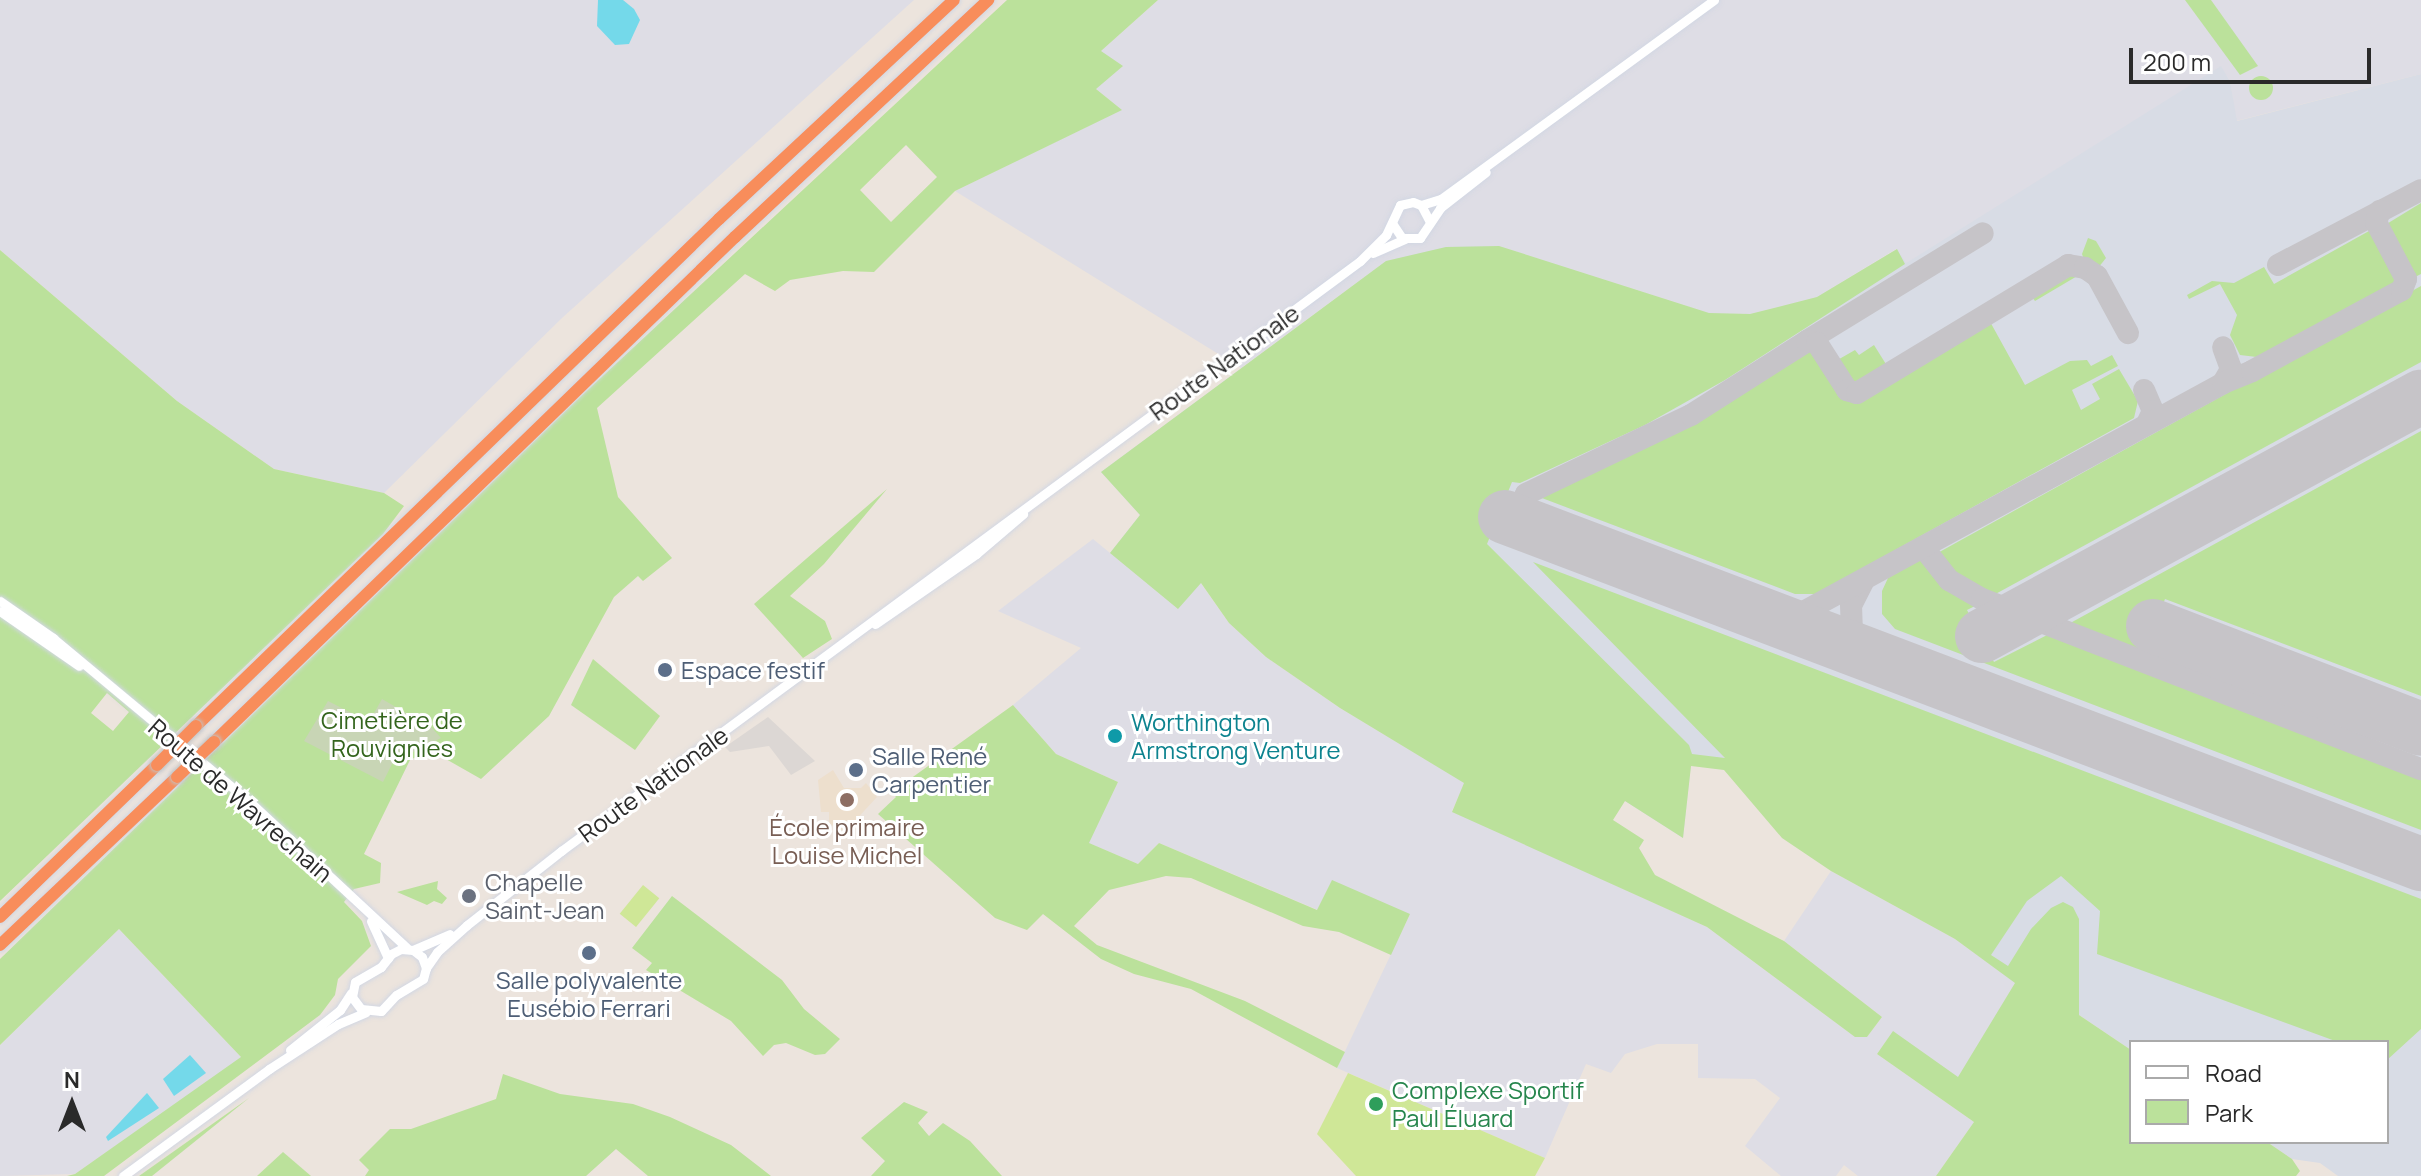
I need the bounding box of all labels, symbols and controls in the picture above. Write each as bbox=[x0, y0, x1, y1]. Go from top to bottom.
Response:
scale bar bbox=[2133, 32, 2375, 82]
text: 200 m bbox=[2143, 45, 2211, 78]
street label: Route Nationale bbox=[1144, 298, 1304, 426]
place label: Espace festif bbox=[681, 656, 825, 684]
marker: Espace festif bbox=[656, 661, 674, 679]
park label: Cimetière de Rouvignies bbox=[321, 706, 463, 762]
place label: Worthington Armstrong Venture bbox=[1131, 708, 1341, 764]
street label: Route de Wavrechain bbox=[143, 712, 339, 888]
street label: Route Nationale bbox=[573, 720, 733, 848]
marker: Worthington Armstrong Venture bbox=[1106, 727, 1124, 745]
place label: Salle René Carpentier bbox=[872, 742, 991, 798]
marker: Salle René Carpentier bbox=[847, 761, 865, 779]
marker: École primaire Louise Michel bbox=[838, 791, 856, 809]
place label: École primaire Louise Michel bbox=[769, 813, 925, 869]
place label: Chapelle Saint-Jean bbox=[485, 868, 604, 924]
marker: Chapelle Saint-Jean bbox=[460, 887, 478, 905]
marker: Salle polyvalente Eusébio Ferrari bbox=[580, 944, 598, 962]
place label: Salle polyvalente Eusébio Ferrari bbox=[496, 966, 682, 1022]
legend bbox=[2129, 1040, 2389, 1144]
text: Road bbox=[2205, 1056, 2262, 1089]
north arrow bbox=[32, 1064, 112, 1144]
text: N bbox=[64, 1065, 80, 1095]
place label: Complexe Sportif Paul Éluard bbox=[1392, 1076, 1584, 1132]
marker: Complexe Sportif Paul Éluard bbox=[1367, 1095, 1385, 1113]
text: Park bbox=[2205, 1096, 2253, 1129]

